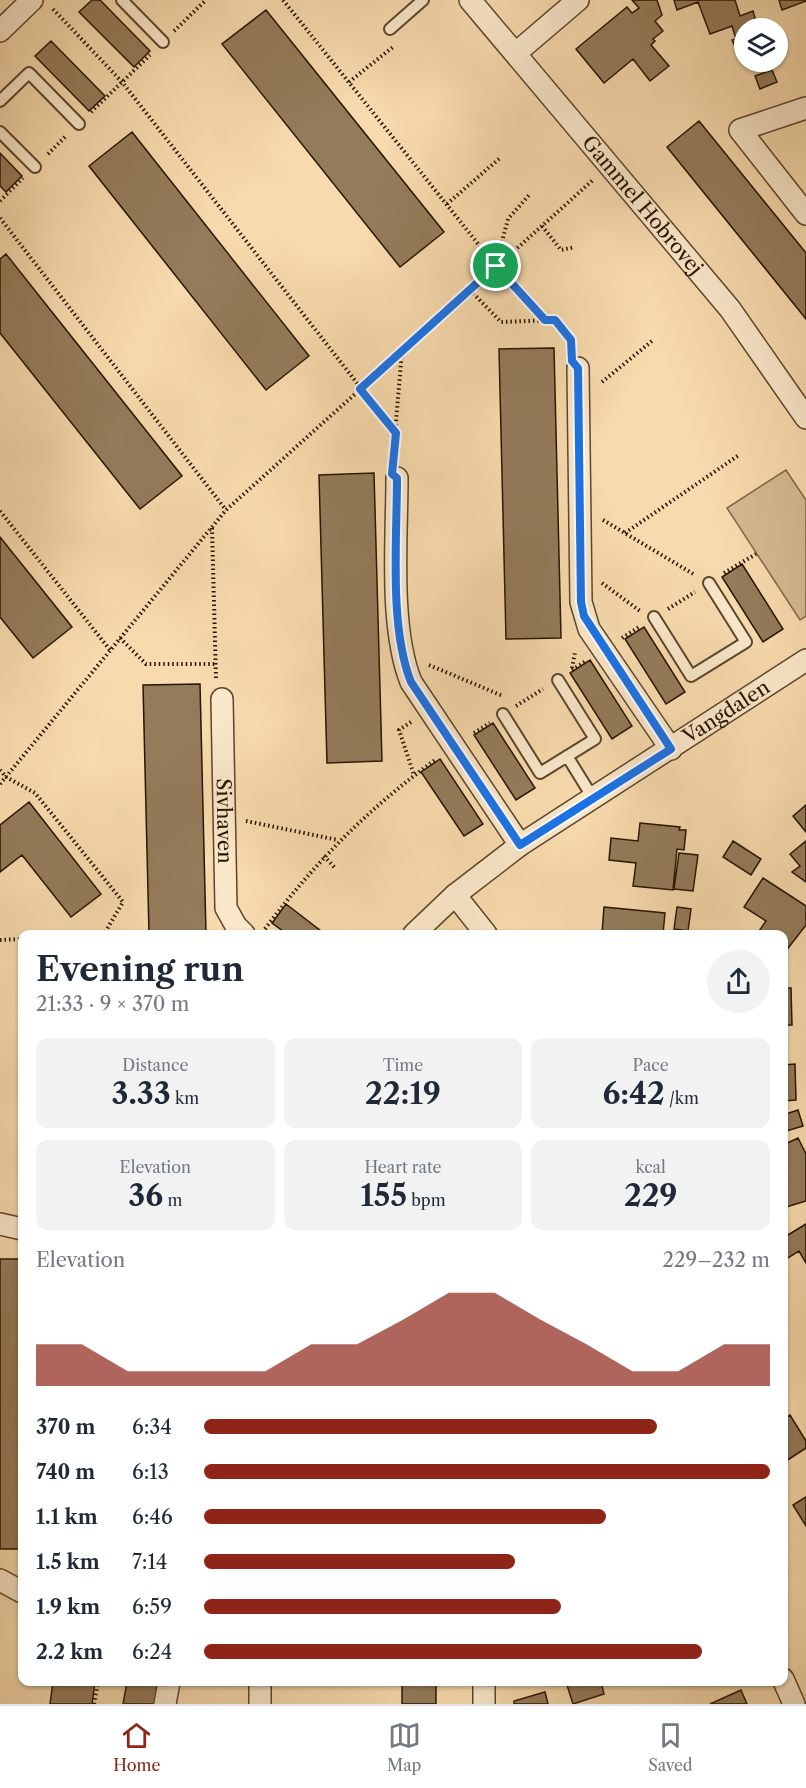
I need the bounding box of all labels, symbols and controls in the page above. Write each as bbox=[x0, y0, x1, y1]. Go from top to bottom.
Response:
map controls bbox=[734, 18, 788, 72]
button: layers bbox=[734, 18, 788, 72]
street label: Gammel Hobrovej bbox=[577, 131, 708, 280]
pin bbox=[470, 240, 521, 291]
icon: arrive bbox=[479, 249, 512, 282]
street label: Vangdalen bbox=[677, 675, 774, 749]
street label: Sivhaven bbox=[212, 778, 237, 864]
text: Evening run bbox=[36, 949, 244, 990]
button: share bbox=[707, 950, 770, 1013]
text: 21:33 · 9 × 370 m bbox=[36, 992, 189, 1016]
text: Distance bbox=[122, 1055, 188, 1075]
text: Time bbox=[383, 1055, 423, 1075]
text: Pace bbox=[633, 1055, 669, 1075]
text: 3.33 bbox=[112, 1075, 171, 1112]
text: 22:19 bbox=[365, 1075, 441, 1112]
text: 6:42 bbox=[602, 1075, 665, 1112]
text: km bbox=[171, 1088, 199, 1108]
text: /km bbox=[665, 1088, 699, 1108]
text: Elevation bbox=[120, 1157, 191, 1177]
text: Heart rate bbox=[364, 1157, 442, 1177]
text: kcal bbox=[636, 1157, 666, 1177]
text: 36 bbox=[128, 1177, 163, 1214]
text: 155 bbox=[360, 1177, 407, 1214]
text: 229 bbox=[624, 1177, 677, 1214]
text: m bbox=[163, 1190, 182, 1210]
text: bpm bbox=[407, 1190, 446, 1210]
text: Elevation bbox=[36, 1248, 125, 1272]
text: 229–232 m bbox=[662, 1248, 770, 1272]
text: 370 m bbox=[36, 1415, 95, 1439]
text: 6:34 bbox=[132, 1415, 172, 1439]
text: 740 m bbox=[36, 1460, 95, 1484]
text: 6:13 bbox=[132, 1460, 169, 1484]
text: 1.1 km bbox=[36, 1505, 98, 1529]
text: 6:46 bbox=[132, 1505, 173, 1529]
text: 1.5 km bbox=[36, 1550, 100, 1574]
text: 7:14 bbox=[132, 1550, 167, 1574]
text: 1.9 km bbox=[36, 1595, 100, 1619]
text: 6:59 bbox=[132, 1595, 172, 1619]
text: 2.2 km bbox=[36, 1640, 103, 1664]
text: 6:24 bbox=[132, 1640, 172, 1664]
tab: Home bbox=[113, 1719, 160, 1775]
tab: Map bbox=[387, 1719, 421, 1775]
tab: Saved bbox=[648, 1719, 693, 1775]

